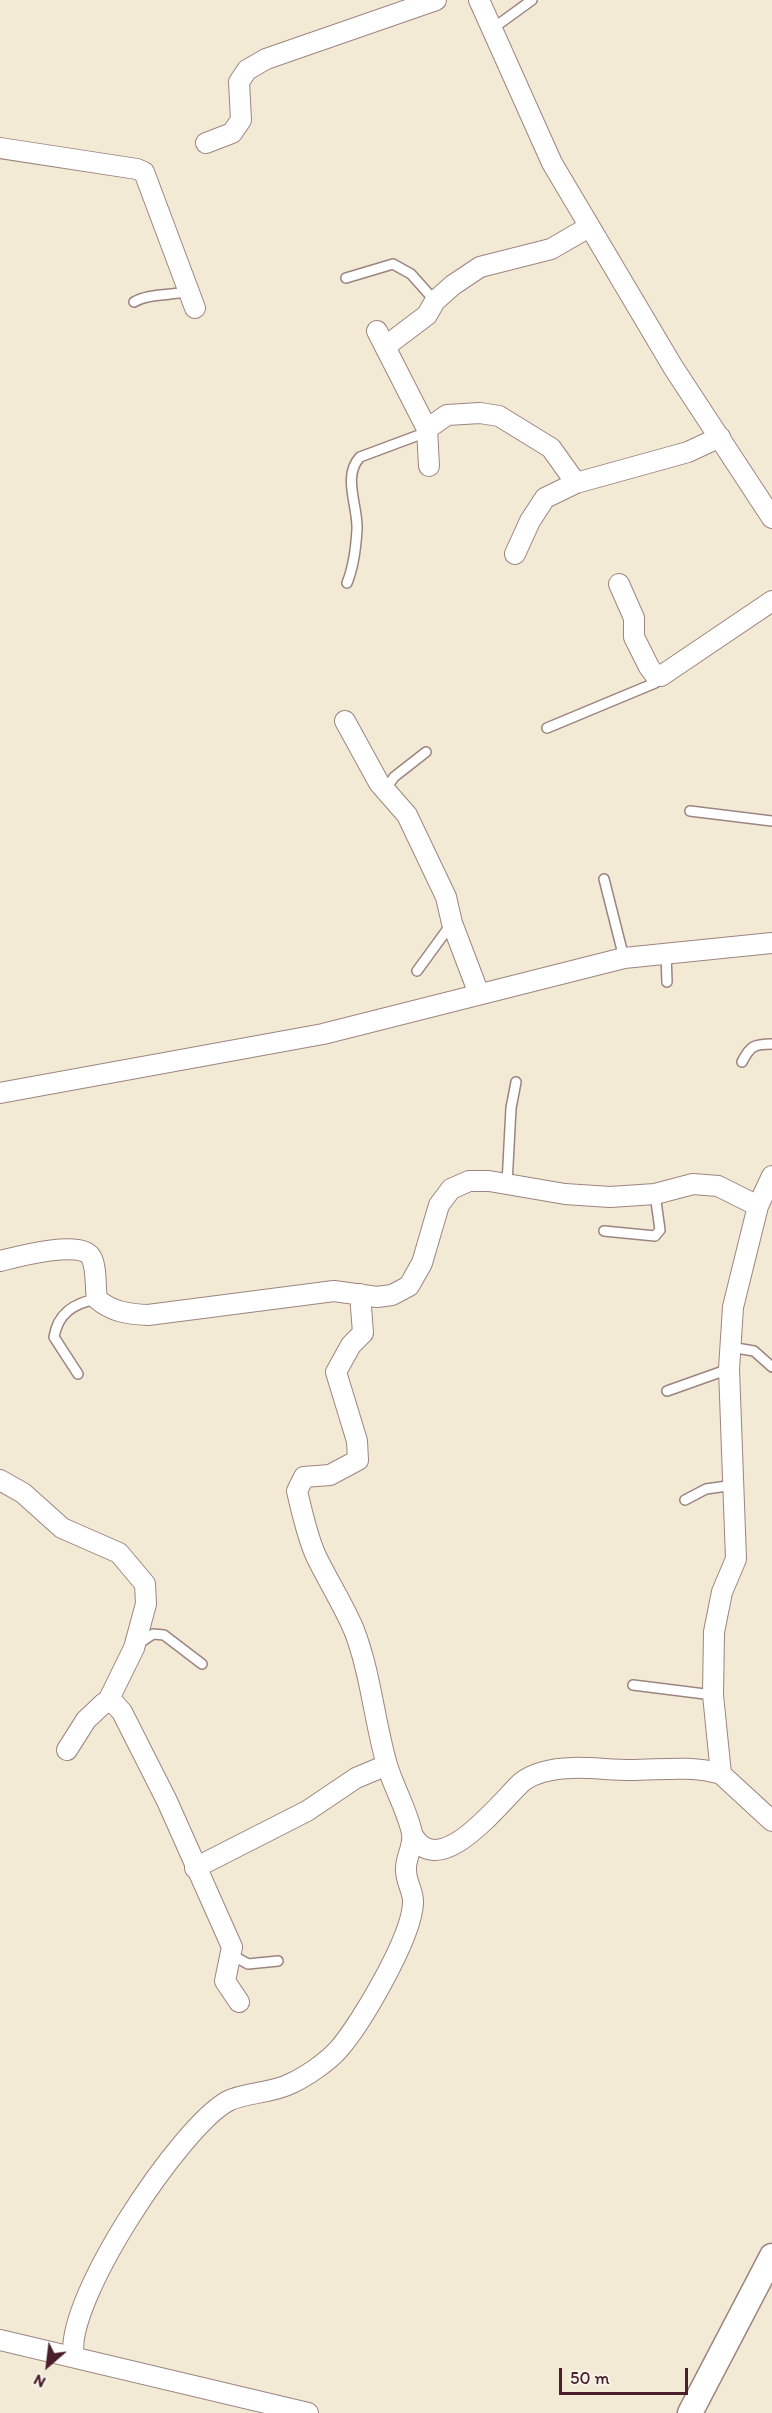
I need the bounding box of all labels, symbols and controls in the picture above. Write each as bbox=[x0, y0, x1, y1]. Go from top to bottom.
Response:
north arrow bbox=[18, 2335, 78, 2395]
scale bar bbox=[562, 2356, 691, 2394]
text: 50 m bbox=[570, 2367, 610, 2389]
text: N bbox=[30, 2370, 49, 2392]

